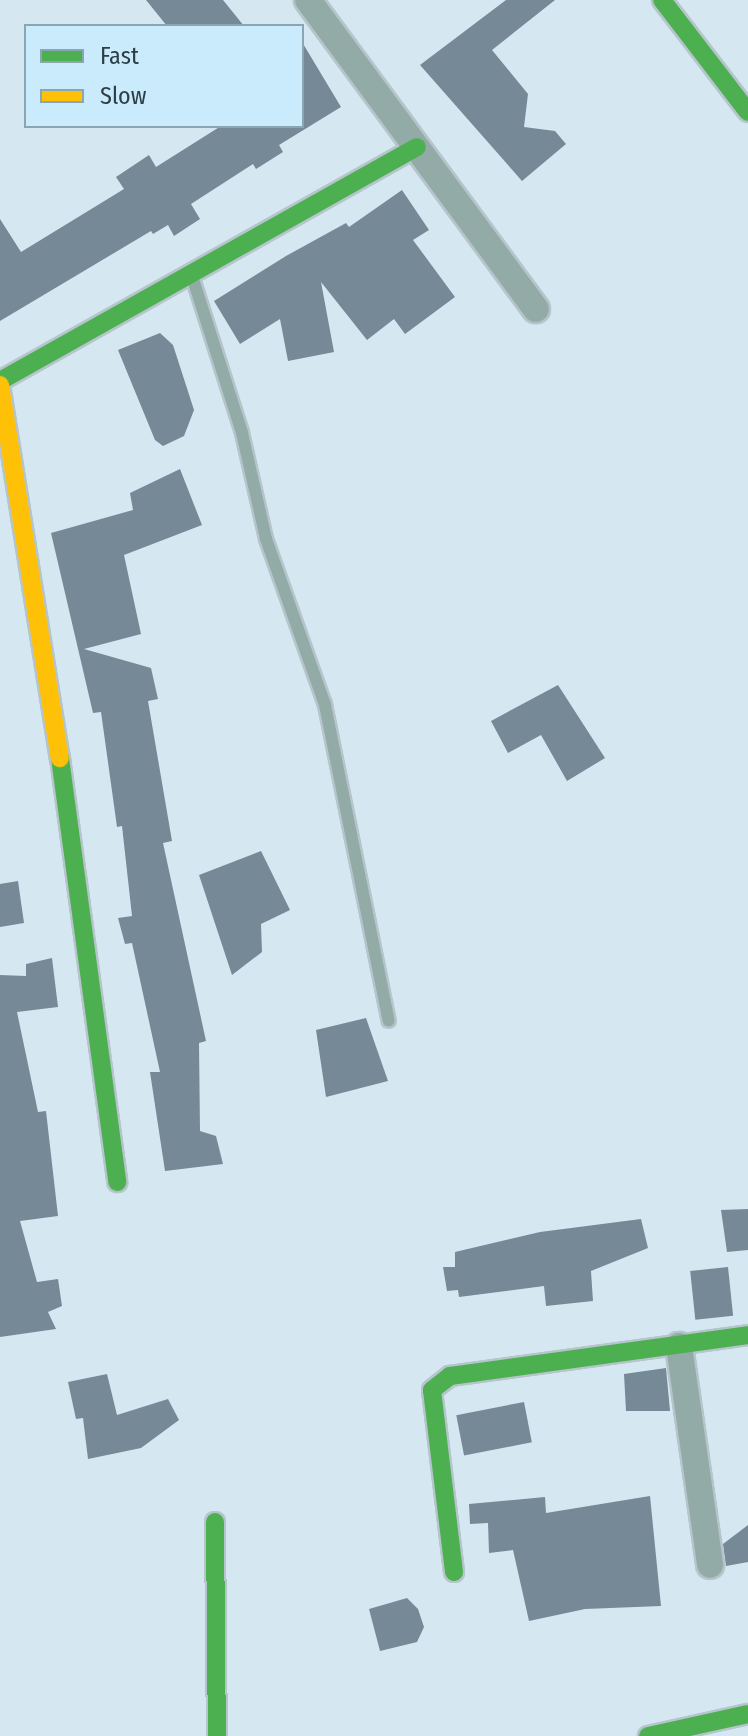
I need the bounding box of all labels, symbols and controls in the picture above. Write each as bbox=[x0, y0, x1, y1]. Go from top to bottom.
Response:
legend bbox=[24, 24, 304, 128]
text: Fast bbox=[100, 42, 139, 70]
text: Slow bbox=[100, 82, 146, 110]

